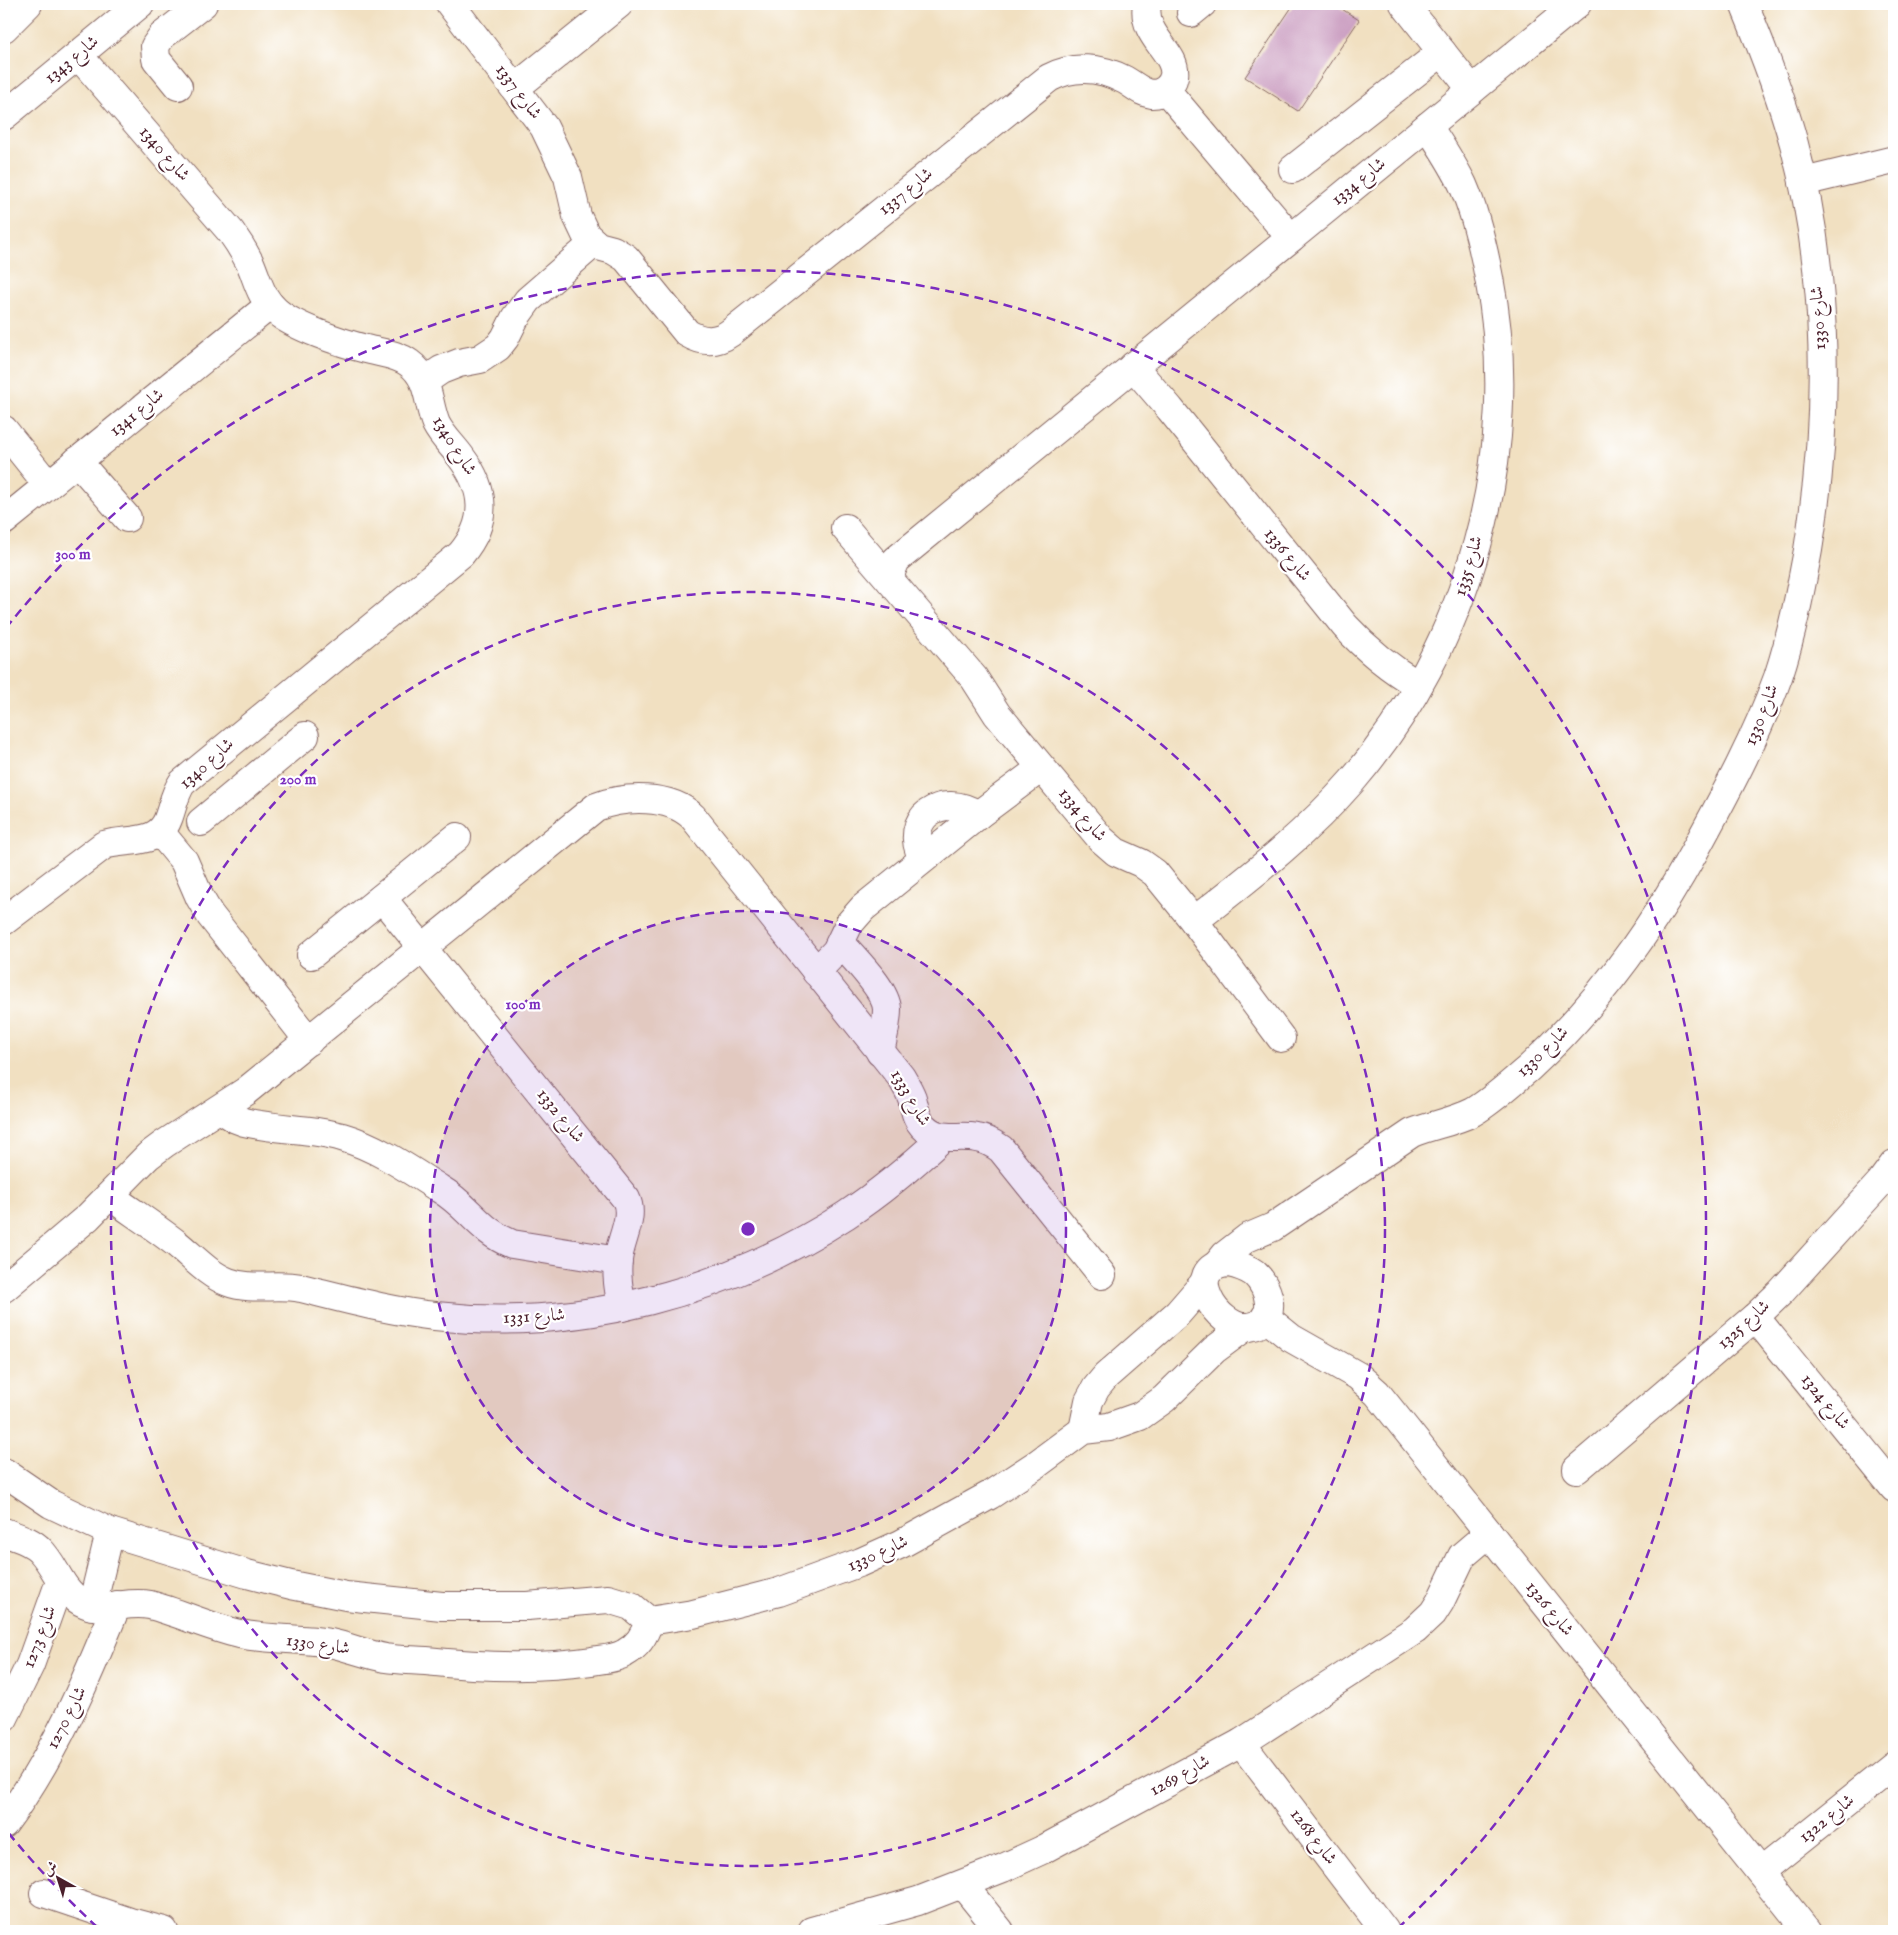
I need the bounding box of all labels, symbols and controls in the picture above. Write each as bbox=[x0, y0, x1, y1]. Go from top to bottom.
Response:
street label: شارع 1343 bbox=[40, 31, 105, 91]
street label: شارع 1337 bbox=[488, 60, 546, 126]
street label: شارع 1340 bbox=[132, 121, 194, 188]
street label: شارع 1334 bbox=[1327, 153, 1392, 213]
street label: شارع 1337 bbox=[874, 163, 939, 223]
street label: شارع 1330 bbox=[1806, 285, 1834, 351]
street label: شارع 1341 bbox=[105, 384, 170, 444]
street label: شارع 1340 bbox=[425, 412, 481, 481]
street label: شارع 1336 bbox=[1257, 523, 1316, 588]
street label: شارع 1335 bbox=[1449, 533, 1491, 600]
text: 300 m bbox=[55, 545, 91, 564]
street label: شارع 1330 bbox=[1739, 681, 1787, 750]
street label: شارع 1340 bbox=[175, 733, 241, 796]
text: 200 m bbox=[280, 770, 317, 789]
street label: شارع 1334 bbox=[1051, 783, 1111, 848]
text: 100 m bbox=[505, 995, 541, 1014]
street label: شارع 1330 bbox=[1512, 1021, 1575, 1084]
street label: شارع 1333 bbox=[883, 1065, 935, 1132]
street label: شارع 1332 bbox=[529, 1084, 589, 1149]
centre of rings bbox=[739, 1220, 757, 1238]
street label: شارع 1325 bbox=[1713, 1295, 1777, 1356]
street label: شارع 1331 bbox=[502, 1304, 566, 1332]
street label: شارع 1324 bbox=[1794, 1369, 1855, 1436]
street label: شارع 1330 bbox=[844, 1530, 913, 1579]
street label: شارع 1326 bbox=[1518, 1577, 1578, 1643]
street label: شارع 1273 bbox=[18, 1602, 64, 1672]
street label: شارع 1330 bbox=[284, 1629, 351, 1663]
street label: شارع 1270 bbox=[41, 1683, 94, 1754]
street label: شارع 1269 bbox=[1146, 1750, 1215, 1804]
street label: شارع 1322 bbox=[1794, 1789, 1861, 1850]
street label: شارع 1268 bbox=[1283, 1804, 1342, 1871]
north arrow bbox=[32, 1852, 82, 1902]
text: ش bbox=[39, 1857, 62, 1880]

